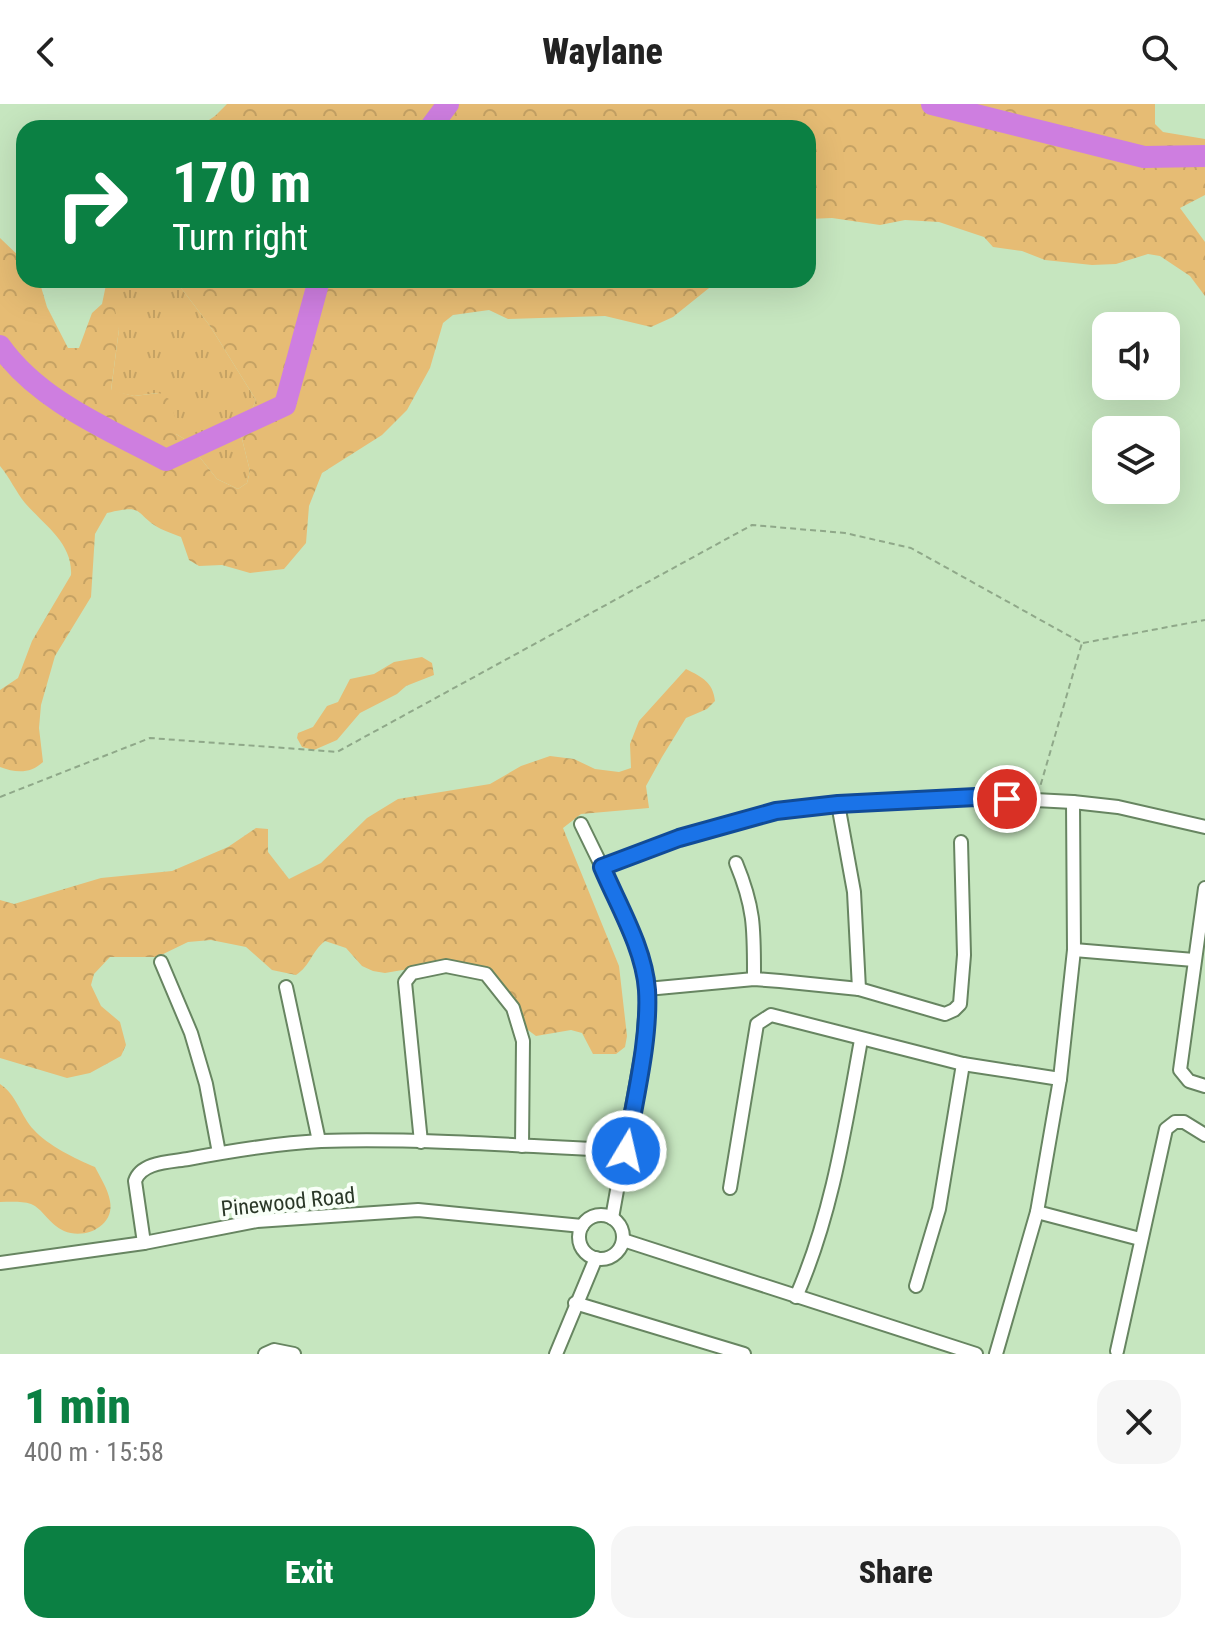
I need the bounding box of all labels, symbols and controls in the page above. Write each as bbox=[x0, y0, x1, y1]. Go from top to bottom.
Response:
icon: back bbox=[24, 30, 68, 74]
icon: search bbox=[1137, 30, 1181, 74]
text: Waylane bbox=[542, 31, 663, 73]
text: 170 m bbox=[172, 150, 311, 216]
icon: right bbox=[40, 152, 144, 256]
text: Turn right bbox=[172, 217, 308, 259]
map controls bbox=[1092, 312, 1180, 504]
button: sound bbox=[1092, 312, 1180, 400]
button: layers bbox=[1092, 416, 1180, 504]
pin bbox=[973, 765, 1041, 833]
icon: arrive bbox=[985, 777, 1029, 821]
position arrow bbox=[584, 1109, 668, 1193]
street label: Pinewood Road bbox=[220, 1183, 356, 1221]
text: 1 min bbox=[24, 1378, 131, 1435]
button: close bbox=[1097, 1380, 1181, 1464]
text: 400 m · 15:58 bbox=[24, 1437, 164, 1467]
button: Exit bbox=[24, 1526, 595, 1618]
button: Share bbox=[611, 1526, 1181, 1618]

